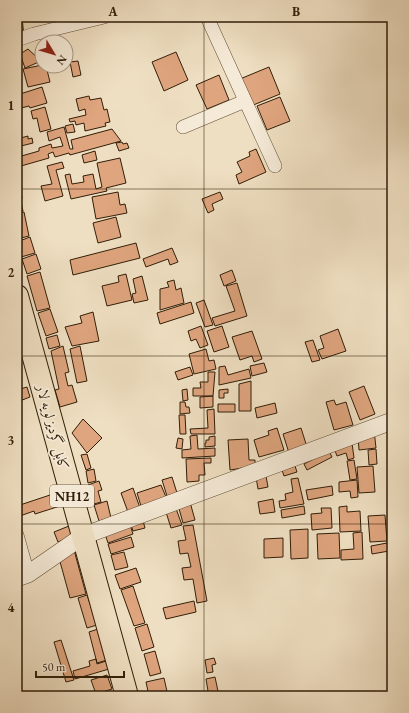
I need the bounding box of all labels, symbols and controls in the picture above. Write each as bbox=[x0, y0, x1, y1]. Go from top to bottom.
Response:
text: A bbox=[107, 3, 118, 20]
text: B bbox=[292, 3, 300, 20]
north arrow bbox=[34, 34, 74, 74]
text: N bbox=[54, 52, 70, 68]
text: 1 bbox=[8, 97, 15, 114]
text: 2 bbox=[8, 264, 15, 281]
street label: کابل گردیز لویه لار bbox=[31, 381, 73, 472]
text: 3 bbox=[8, 432, 15, 449]
road number: NH12 bbox=[50, 485, 94, 507]
text: 4 bbox=[8, 599, 15, 616]
scale bar bbox=[36, 653, 124, 679]
text: 50 m bbox=[42, 659, 66, 675]

